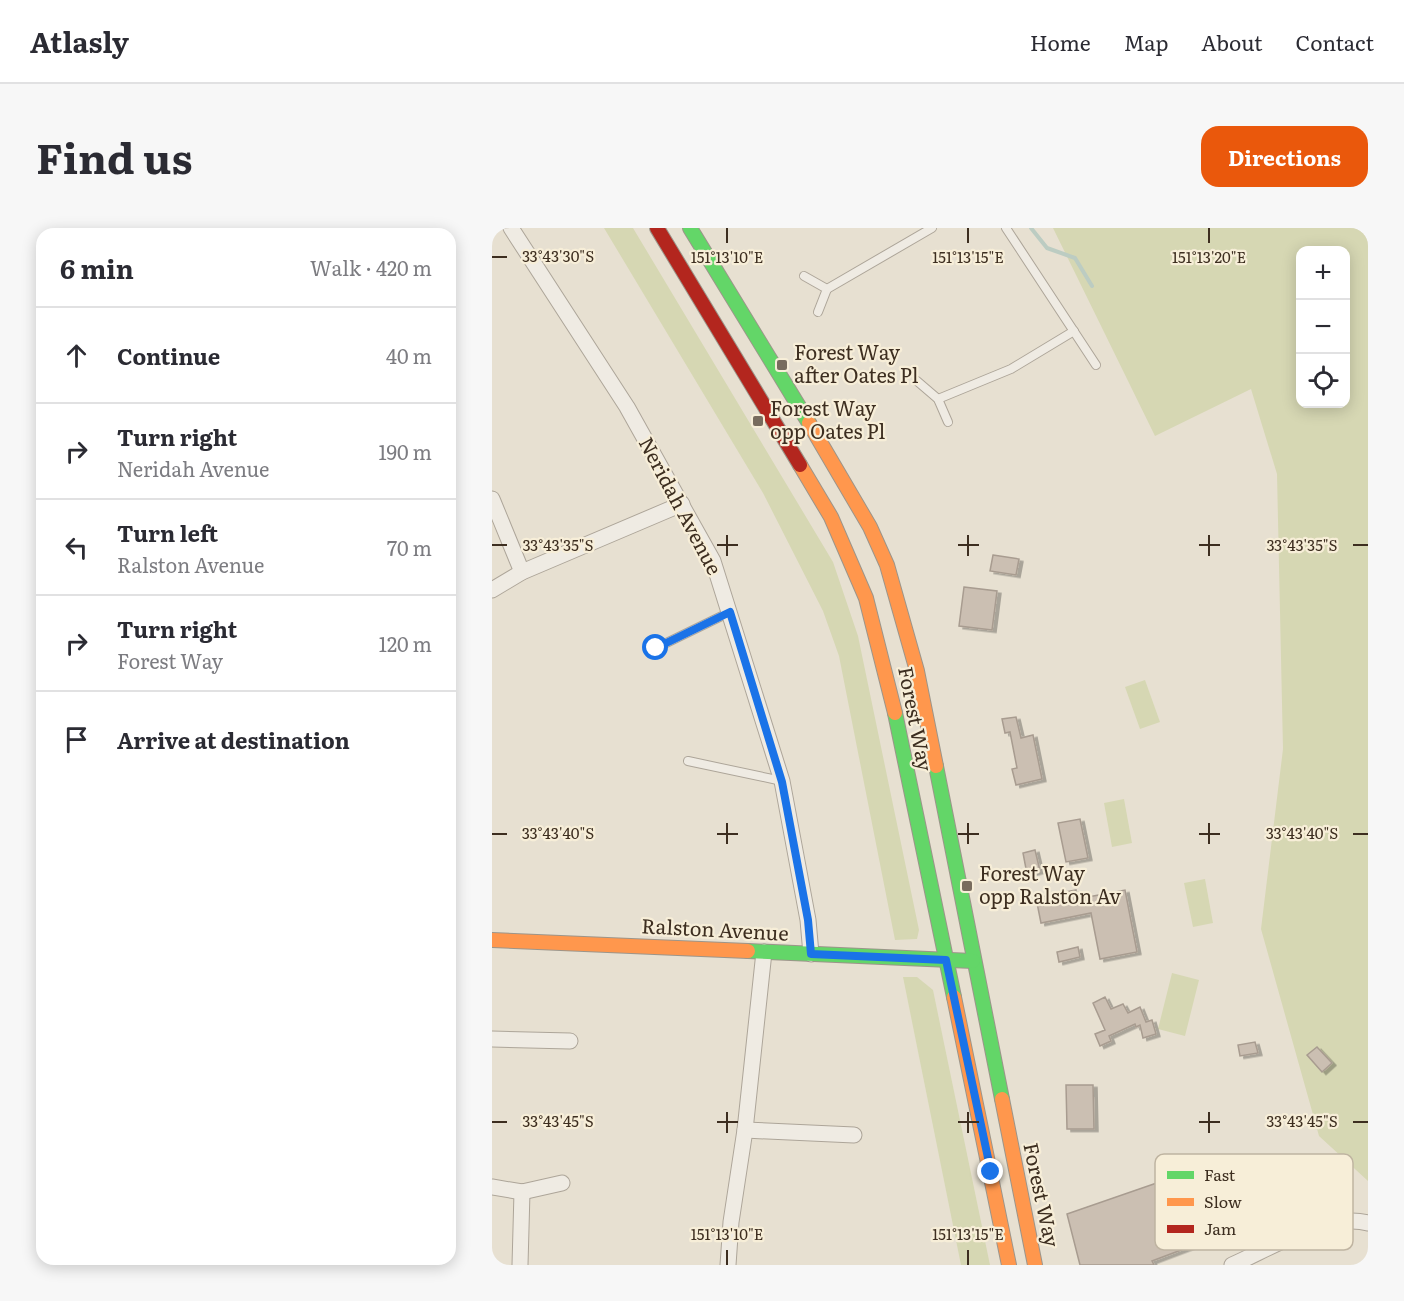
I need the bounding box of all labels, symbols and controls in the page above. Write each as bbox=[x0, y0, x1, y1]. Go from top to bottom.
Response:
text: Atlasly bbox=[30, 20, 129, 62]
text: Home bbox=[1030, 26, 1091, 57]
text: Map bbox=[1124, 26, 1168, 57]
text: About bbox=[1201, 26, 1263, 57]
text: Contact bbox=[1296, 26, 1374, 57]
text: Find us bbox=[36, 125, 193, 187]
button: Directions bbox=[1201, 126, 1368, 187]
text: 33°43'30"S bbox=[522, 244, 594, 267]
text: 151°13'10"E bbox=[691, 245, 763, 268]
text: 151°13'15"E bbox=[932, 245, 1004, 268]
text: 151°13'20"E bbox=[1172, 245, 1246, 268]
map controls bbox=[1296, 246, 1350, 408]
button: + bbox=[1296, 246, 1350, 300]
text: 6 min bbox=[60, 248, 134, 287]
text: Walk · 420 m bbox=[310, 252, 432, 282]
button: − bbox=[1296, 300, 1350, 354]
place label: Forest Way after Oates Pl bbox=[794, 336, 919, 389]
icon: ahead bbox=[60, 339, 93, 372]
text: Continue bbox=[117, 339, 220, 372]
text: 40 m bbox=[386, 340, 432, 370]
button: locate bbox=[1296, 354, 1350, 408]
marker: Forest Way after Oates Pl bbox=[775, 358, 789, 372]
place label: Forest Way opp Oates Pl bbox=[770, 392, 886, 445]
marker: Forest Way opp Oates Pl bbox=[751, 414, 765, 428]
text: Turn right bbox=[117, 420, 237, 453]
street label: Neridah Avenue bbox=[633, 431, 731, 579]
icon: right bbox=[60, 435, 93, 468]
text: 190 m bbox=[378, 436, 432, 466]
text: Neridah Avenue bbox=[117, 453, 269, 483]
text: Turn left bbox=[117, 516, 218, 549]
icon: left bbox=[60, 531, 93, 564]
text: 70 m bbox=[387, 532, 432, 562]
text: 33°43'35"S bbox=[522, 533, 594, 556]
text: 33°43'35"S bbox=[1266, 533, 1338, 556]
text: Ralston Avenue bbox=[117, 549, 264, 579]
text: Turn right bbox=[117, 612, 237, 645]
icon: right bbox=[60, 627, 93, 660]
text: 120 m bbox=[379, 628, 432, 658]
route start bbox=[642, 634, 668, 660]
text: Forest Way bbox=[117, 645, 223, 675]
street label: Forest Way bbox=[892, 664, 942, 774]
icon: arrive bbox=[60, 723, 93, 756]
text: Arrive at destination bbox=[117, 723, 350, 756]
text: 33°43'40"S bbox=[522, 821, 594, 844]
text: 33°43'40"S bbox=[1266, 821, 1338, 844]
place label: Forest Way opp Ralston Av bbox=[979, 857, 1121, 910]
marker: Forest Way opp Ralston Av bbox=[960, 879, 974, 893]
street label: Ralston Avenue bbox=[641, 909, 790, 947]
text: 33°43'45"S bbox=[522, 1109, 594, 1132]
text: 33°43'45"S bbox=[1266, 1109, 1338, 1132]
street label: Forest Way bbox=[1017, 1140, 1069, 1250]
legend bbox=[1155, 1154, 1353, 1250]
route end bbox=[977, 1158, 1003, 1184]
text: Fast bbox=[1204, 1162, 1236, 1186]
text: Slow bbox=[1204, 1189, 1242, 1213]
text: Jam bbox=[1204, 1216, 1237, 1240]
text: 151°13'10"E bbox=[691, 1222, 763, 1245]
text: 151°13'15"E bbox=[932, 1222, 1004, 1245]

